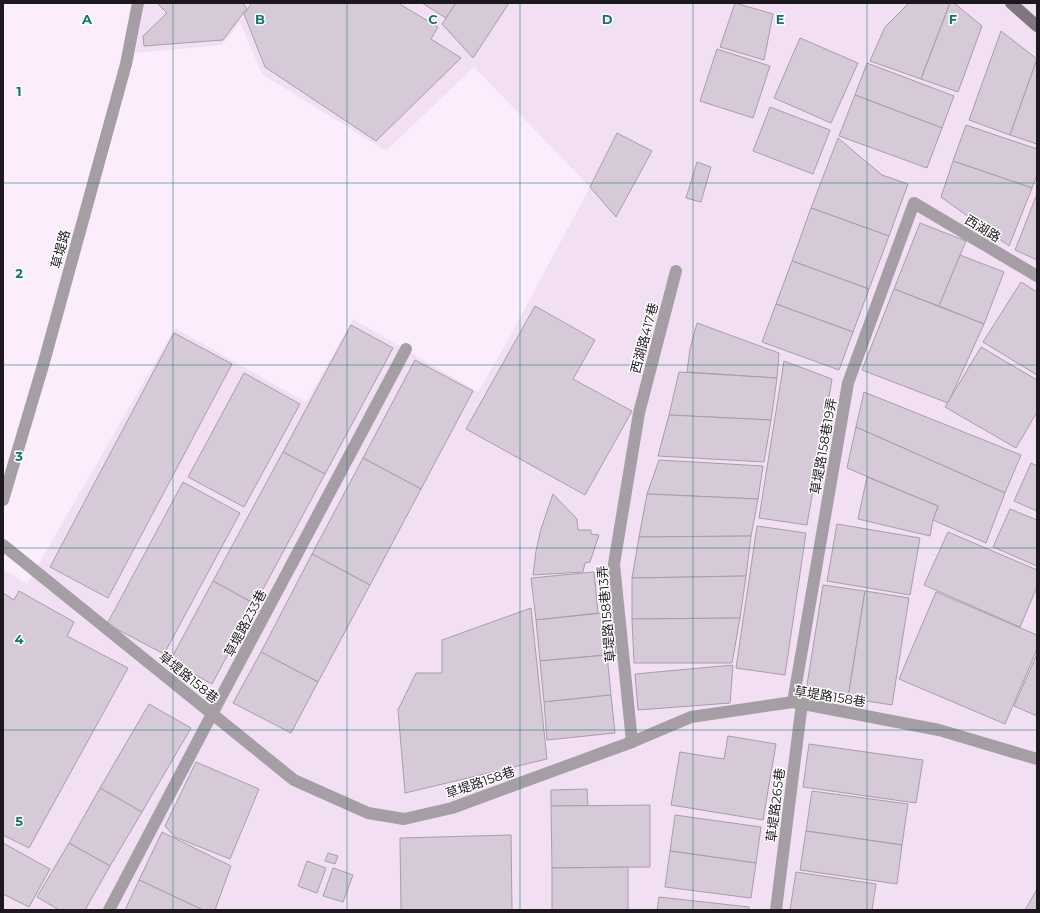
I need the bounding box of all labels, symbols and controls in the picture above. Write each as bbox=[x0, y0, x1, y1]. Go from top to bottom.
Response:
text: A bbox=[81, 11, 93, 27]
text: B bbox=[255, 11, 265, 27]
text: C bbox=[428, 11, 438, 27]
text: D bbox=[602, 11, 613, 27]
text: E bbox=[776, 11, 785, 27]
text: F bbox=[949, 11, 957, 27]
text: 1 bbox=[16, 83, 22, 99]
street label: 西湖路 bbox=[962, 211, 1004, 245]
street label: 草堤路 bbox=[47, 228, 73, 270]
text: 2 bbox=[15, 265, 23, 281]
street label: 西湖路417巷 bbox=[627, 301, 661, 375]
street label: 草堤路158巷19弄 bbox=[807, 396, 839, 496]
text: 3 bbox=[14, 448, 23, 464]
street label: 草堤路158巷13弄 bbox=[594, 565, 618, 663]
street label: 草堤路233巷 bbox=[221, 587, 269, 659]
text: 4 bbox=[15, 631, 24, 647]
street label: 草堤路158巷 bbox=[156, 648, 222, 706]
street label: 草堤路158巷 bbox=[793, 682, 867, 710]
street label: 草堤路158巷 bbox=[443, 763, 517, 801]
street label: 草堤路265巷 bbox=[763, 767, 787, 843]
text: 5 bbox=[15, 813, 23, 829]

